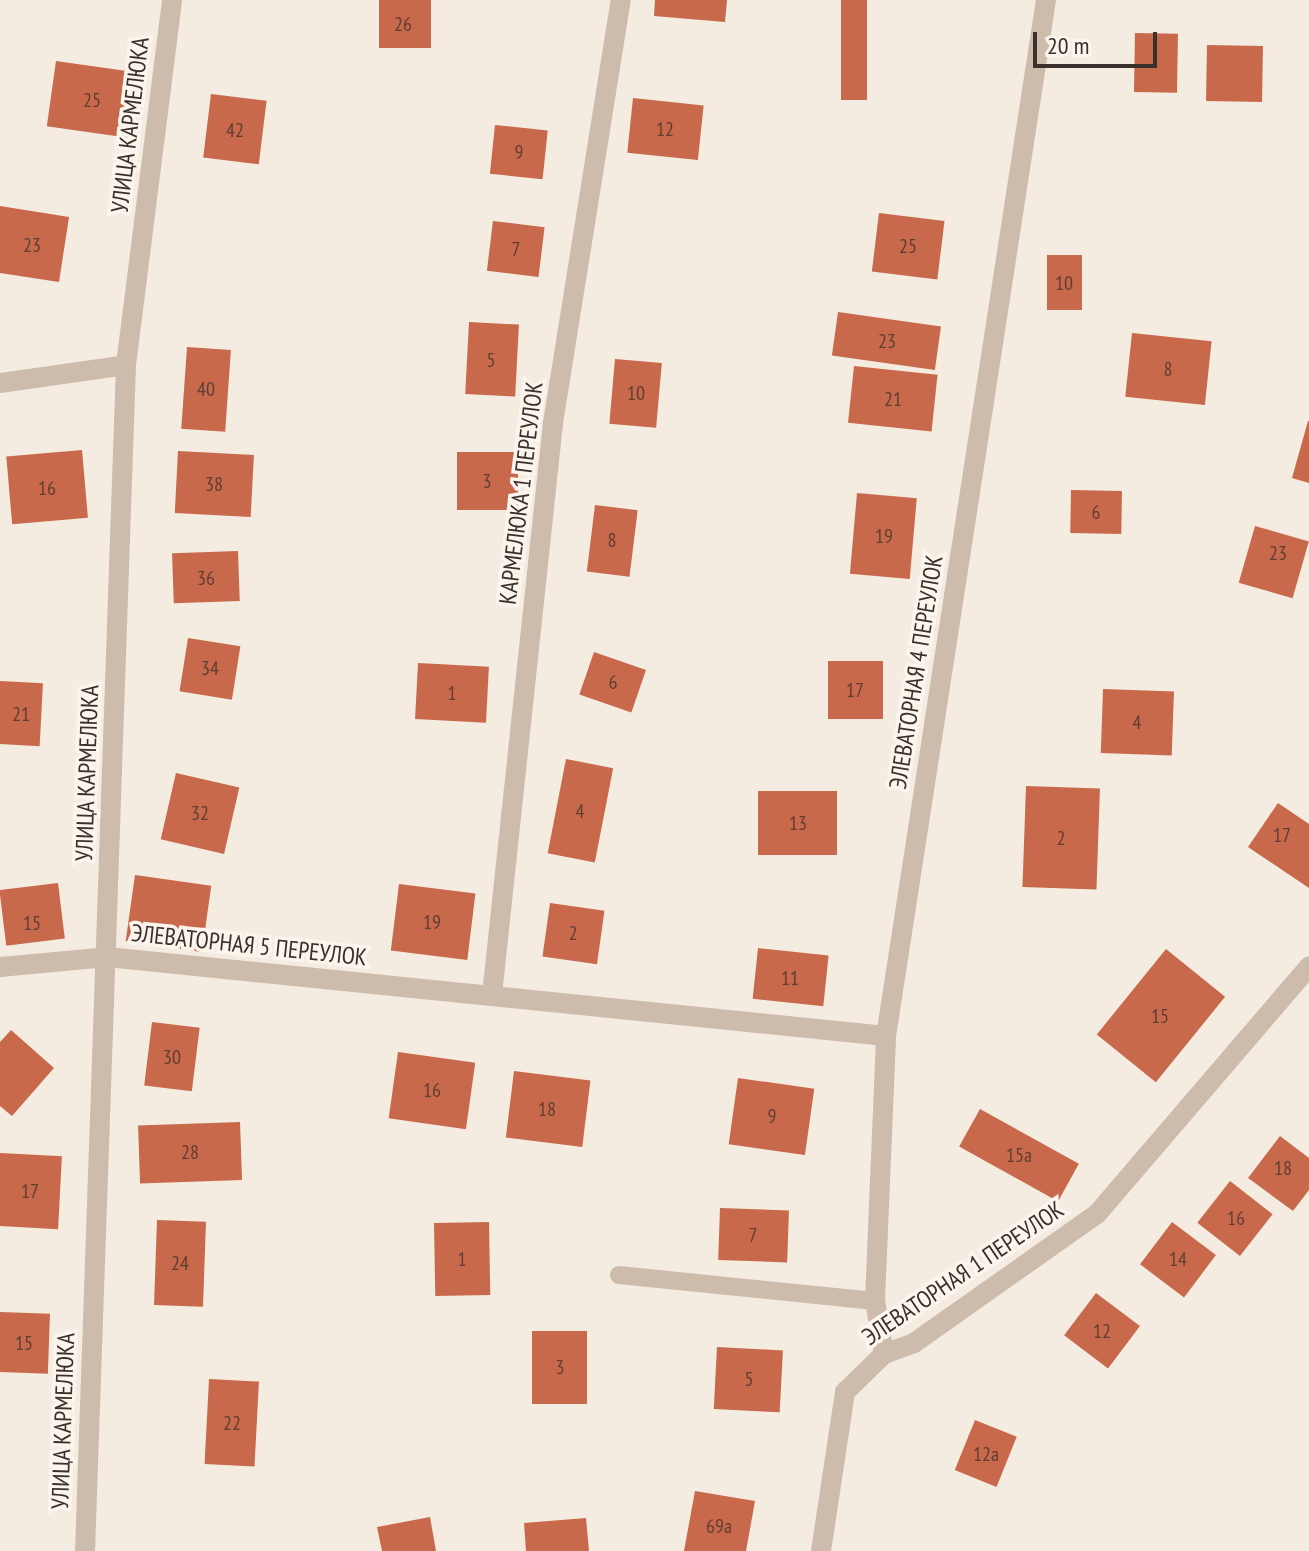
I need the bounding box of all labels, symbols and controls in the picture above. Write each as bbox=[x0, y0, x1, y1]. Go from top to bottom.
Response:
house number: 26 bbox=[394, 12, 412, 36]
scale bar bbox=[1037, 16, 1161, 66]
text: 20 m bbox=[1047, 30, 1089, 61]
street label: УЛИЦА КАРМЕЛЮКА bbox=[105, 35, 155, 215]
house number: 25 bbox=[83, 88, 101, 112]
house number: 12 bbox=[656, 117, 674, 141]
house number: 42 bbox=[226, 118, 244, 142]
house number: 9 bbox=[515, 140, 523, 164]
house number: 23 bbox=[23, 233, 41, 257]
house number: 25 bbox=[899, 234, 917, 258]
house number: 7 bbox=[512, 237, 520, 261]
house number: 10 bbox=[1055, 271, 1073, 295]
house number: 23 bbox=[878, 329, 896, 353]
house number: 5 bbox=[487, 348, 495, 372]
house number: 8 bbox=[1164, 357, 1172, 381]
house number: 40 bbox=[197, 377, 215, 401]
street label: КАРМЕЛЮКА 1 ПЕРЕУЛОК bbox=[493, 380, 549, 606]
house number: 10 bbox=[627, 381, 645, 405]
house number: 21 bbox=[884, 387, 902, 411]
house number: 3 bbox=[483, 469, 491, 493]
house number: 38 bbox=[205, 472, 223, 496]
house number: 16 bbox=[38, 476, 56, 500]
house number: 6 bbox=[1092, 500, 1100, 524]
house number: 19 bbox=[875, 524, 893, 548]
house number: 8 bbox=[608, 528, 616, 552]
house number: 23 bbox=[1269, 541, 1287, 565]
street label: ЭЛЕВАТОРНАЯ 4 ПЕРЕУЛОК bbox=[883, 553, 949, 791]
house number: 36 bbox=[197, 566, 215, 590]
house number: 34 bbox=[201, 656, 219, 680]
house number: 6 bbox=[609, 670, 617, 694]
house number: 17 bbox=[846, 678, 864, 702]
house number: 1 bbox=[448, 681, 456, 705]
street label: УЛИЦА КАРМЕЛЮКА bbox=[70, 684, 104, 862]
house number: 21 bbox=[12, 702, 30, 726]
house number: 4 bbox=[1133, 710, 1141, 734]
house number: 4 bbox=[576, 799, 584, 823]
house number: 32 bbox=[191, 801, 209, 825]
house number: 13 bbox=[789, 811, 807, 835]
house number: 17 bbox=[1273, 823, 1291, 847]
house number: 2 bbox=[1057, 826, 1065, 850]
house number: 19 bbox=[423, 910, 441, 934]
house number: 15 bbox=[23, 911, 41, 935]
street label: ЭЛЕВАТОРНАЯ 5 ПЕРЕУЛОК bbox=[130, 918, 368, 972]
house number: 2 bbox=[569, 921, 577, 945]
house number: 11 bbox=[781, 966, 799, 990]
house number: 15 bbox=[1151, 1004, 1169, 1028]
house number: 30 bbox=[163, 1045, 181, 1069]
house number: 16 bbox=[423, 1078, 441, 1102]
house number: 18 bbox=[538, 1097, 556, 1121]
house number: 9 bbox=[768, 1104, 776, 1128]
house number: 28 bbox=[181, 1140, 199, 1164]
house number: 15а bbox=[1006, 1143, 1032, 1167]
house number: 18 bbox=[1274, 1156, 1292, 1180]
house number: 17 bbox=[21, 1179, 39, 1203]
street label: ЭЛЕВАТОРНАЯ 1 ПЕРЕУЛОК bbox=[857, 1195, 1069, 1351]
house number: 16 bbox=[1227, 1206, 1245, 1230]
house number: 7 bbox=[749, 1223, 757, 1247]
house number: 1 bbox=[458, 1247, 466, 1271]
house number: 14 bbox=[1169, 1247, 1187, 1271]
house number: 24 bbox=[171, 1251, 189, 1275]
house number: 12 bbox=[1093, 1319, 1111, 1343]
house number: 15 bbox=[15, 1331, 33, 1355]
street label: УЛИЦА КАРМЕЛЮКА bbox=[46, 1332, 80, 1510]
house number: 3 bbox=[556, 1355, 564, 1379]
house number: 5 bbox=[745, 1367, 753, 1391]
house number: 22 bbox=[223, 1411, 241, 1435]
house number: 12а bbox=[973, 1442, 999, 1466]
house number: 69а bbox=[706, 1514, 732, 1538]

